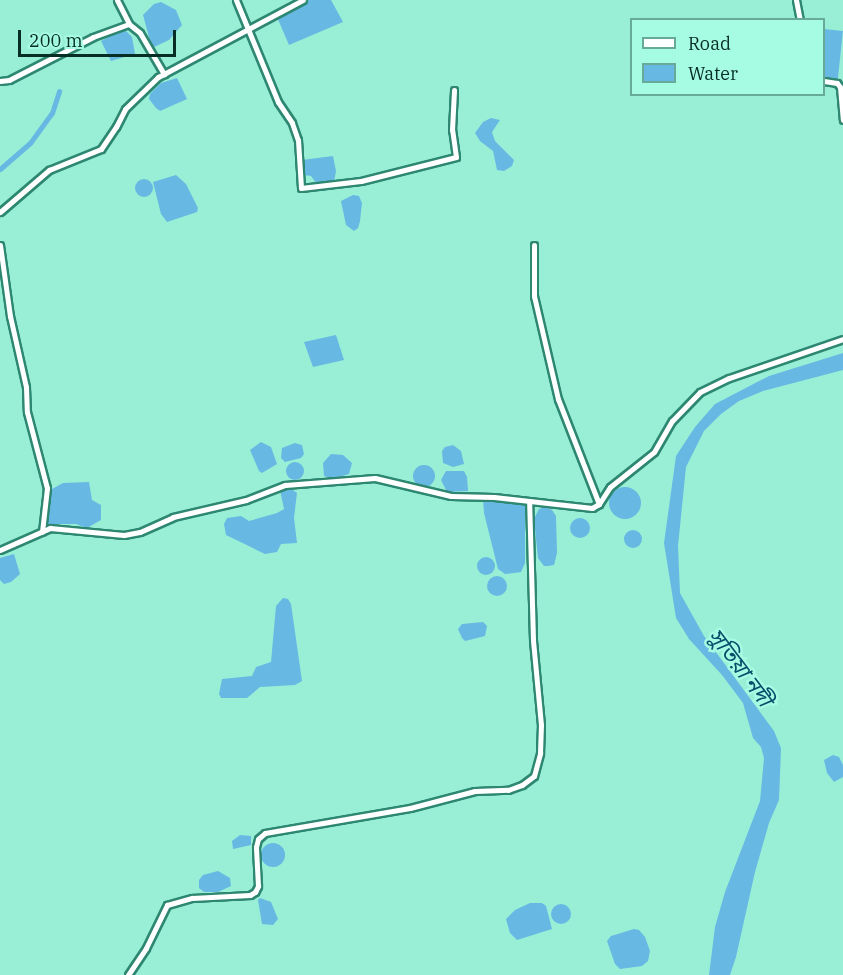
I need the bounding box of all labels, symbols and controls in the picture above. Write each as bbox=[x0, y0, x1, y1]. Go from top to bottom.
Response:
scale bar bbox=[21, 18, 178, 56]
legend bbox=[630, 18, 825, 96]
text: 200 m bbox=[29, 29, 83, 52]
text: Road bbox=[688, 32, 731, 55]
text: Water bbox=[688, 62, 738, 85]
water label: সুতিয়া নদী bbox=[703, 623, 779, 711]

